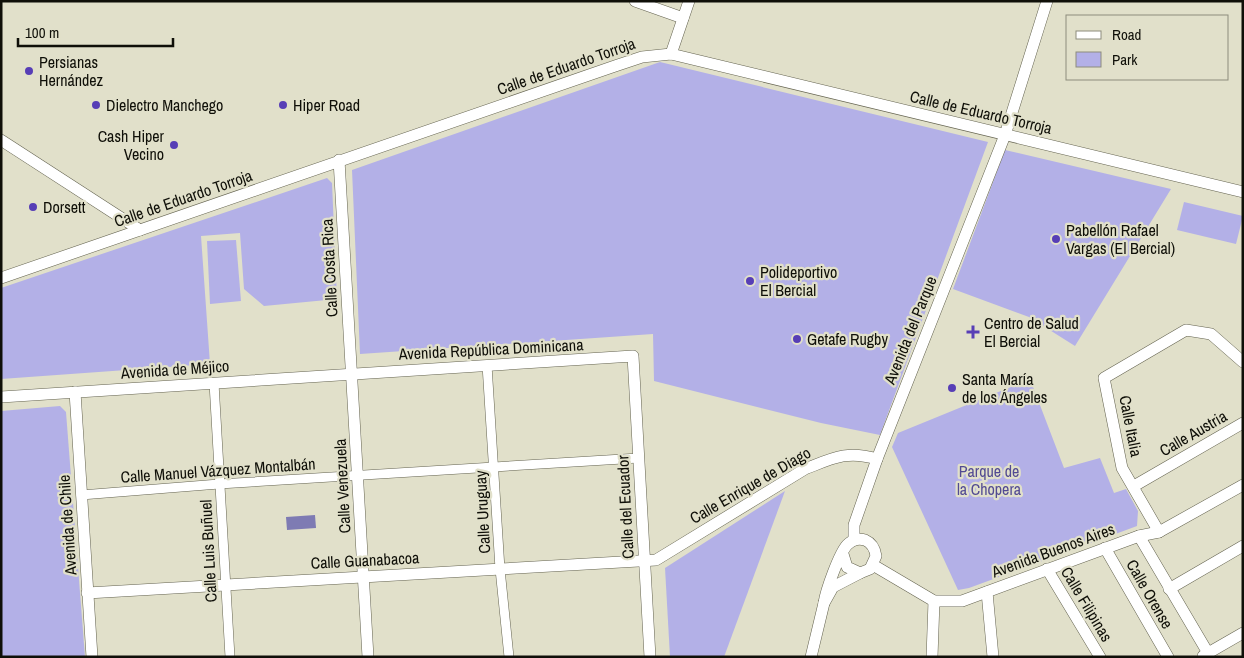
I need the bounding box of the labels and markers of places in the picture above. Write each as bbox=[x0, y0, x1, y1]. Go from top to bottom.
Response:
place label: Persianas Hernández bbox=[39, 51, 104, 91]
marker: Persianas Hernández bbox=[23, 65, 35, 77]
place label: Dielectro Manchego bbox=[106, 94, 223, 116]
place label: Hiper Road bbox=[293, 94, 360, 116]
marker: Dielectro Manchego bbox=[90, 99, 102, 111]
marker: Hiper Road bbox=[277, 99, 289, 111]
place label: Cash Hiper Vecino bbox=[98, 125, 165, 165]
marker: Cash Hiper Vecino bbox=[168, 139, 180, 151]
place label: Dorsett bbox=[43, 196, 86, 218]
marker: Dorsett bbox=[27, 201, 39, 213]
place label: Pabellón Rafael Vargas (El Bercial) bbox=[1066, 219, 1175, 259]
marker: Pabellón Rafael Vargas (El Bercial) bbox=[1050, 233, 1062, 245]
place label: Polideportivo El Bercial bbox=[760, 261, 837, 301]
marker: Polideportivo El Bercial bbox=[744, 275, 756, 287]
place label: Centro de Salud El Bercial bbox=[984, 312, 1079, 352]
marker: Centro de Salud El Bercial bbox=[966, 325, 980, 339]
place label: Getafe Rugby bbox=[807, 328, 888, 350]
marker: Getafe Rugby bbox=[791, 333, 803, 345]
place label: Santa María de los Ángeles bbox=[962, 368, 1047, 408]
marker: Santa María de los Ángeles bbox=[946, 382, 958, 394]

